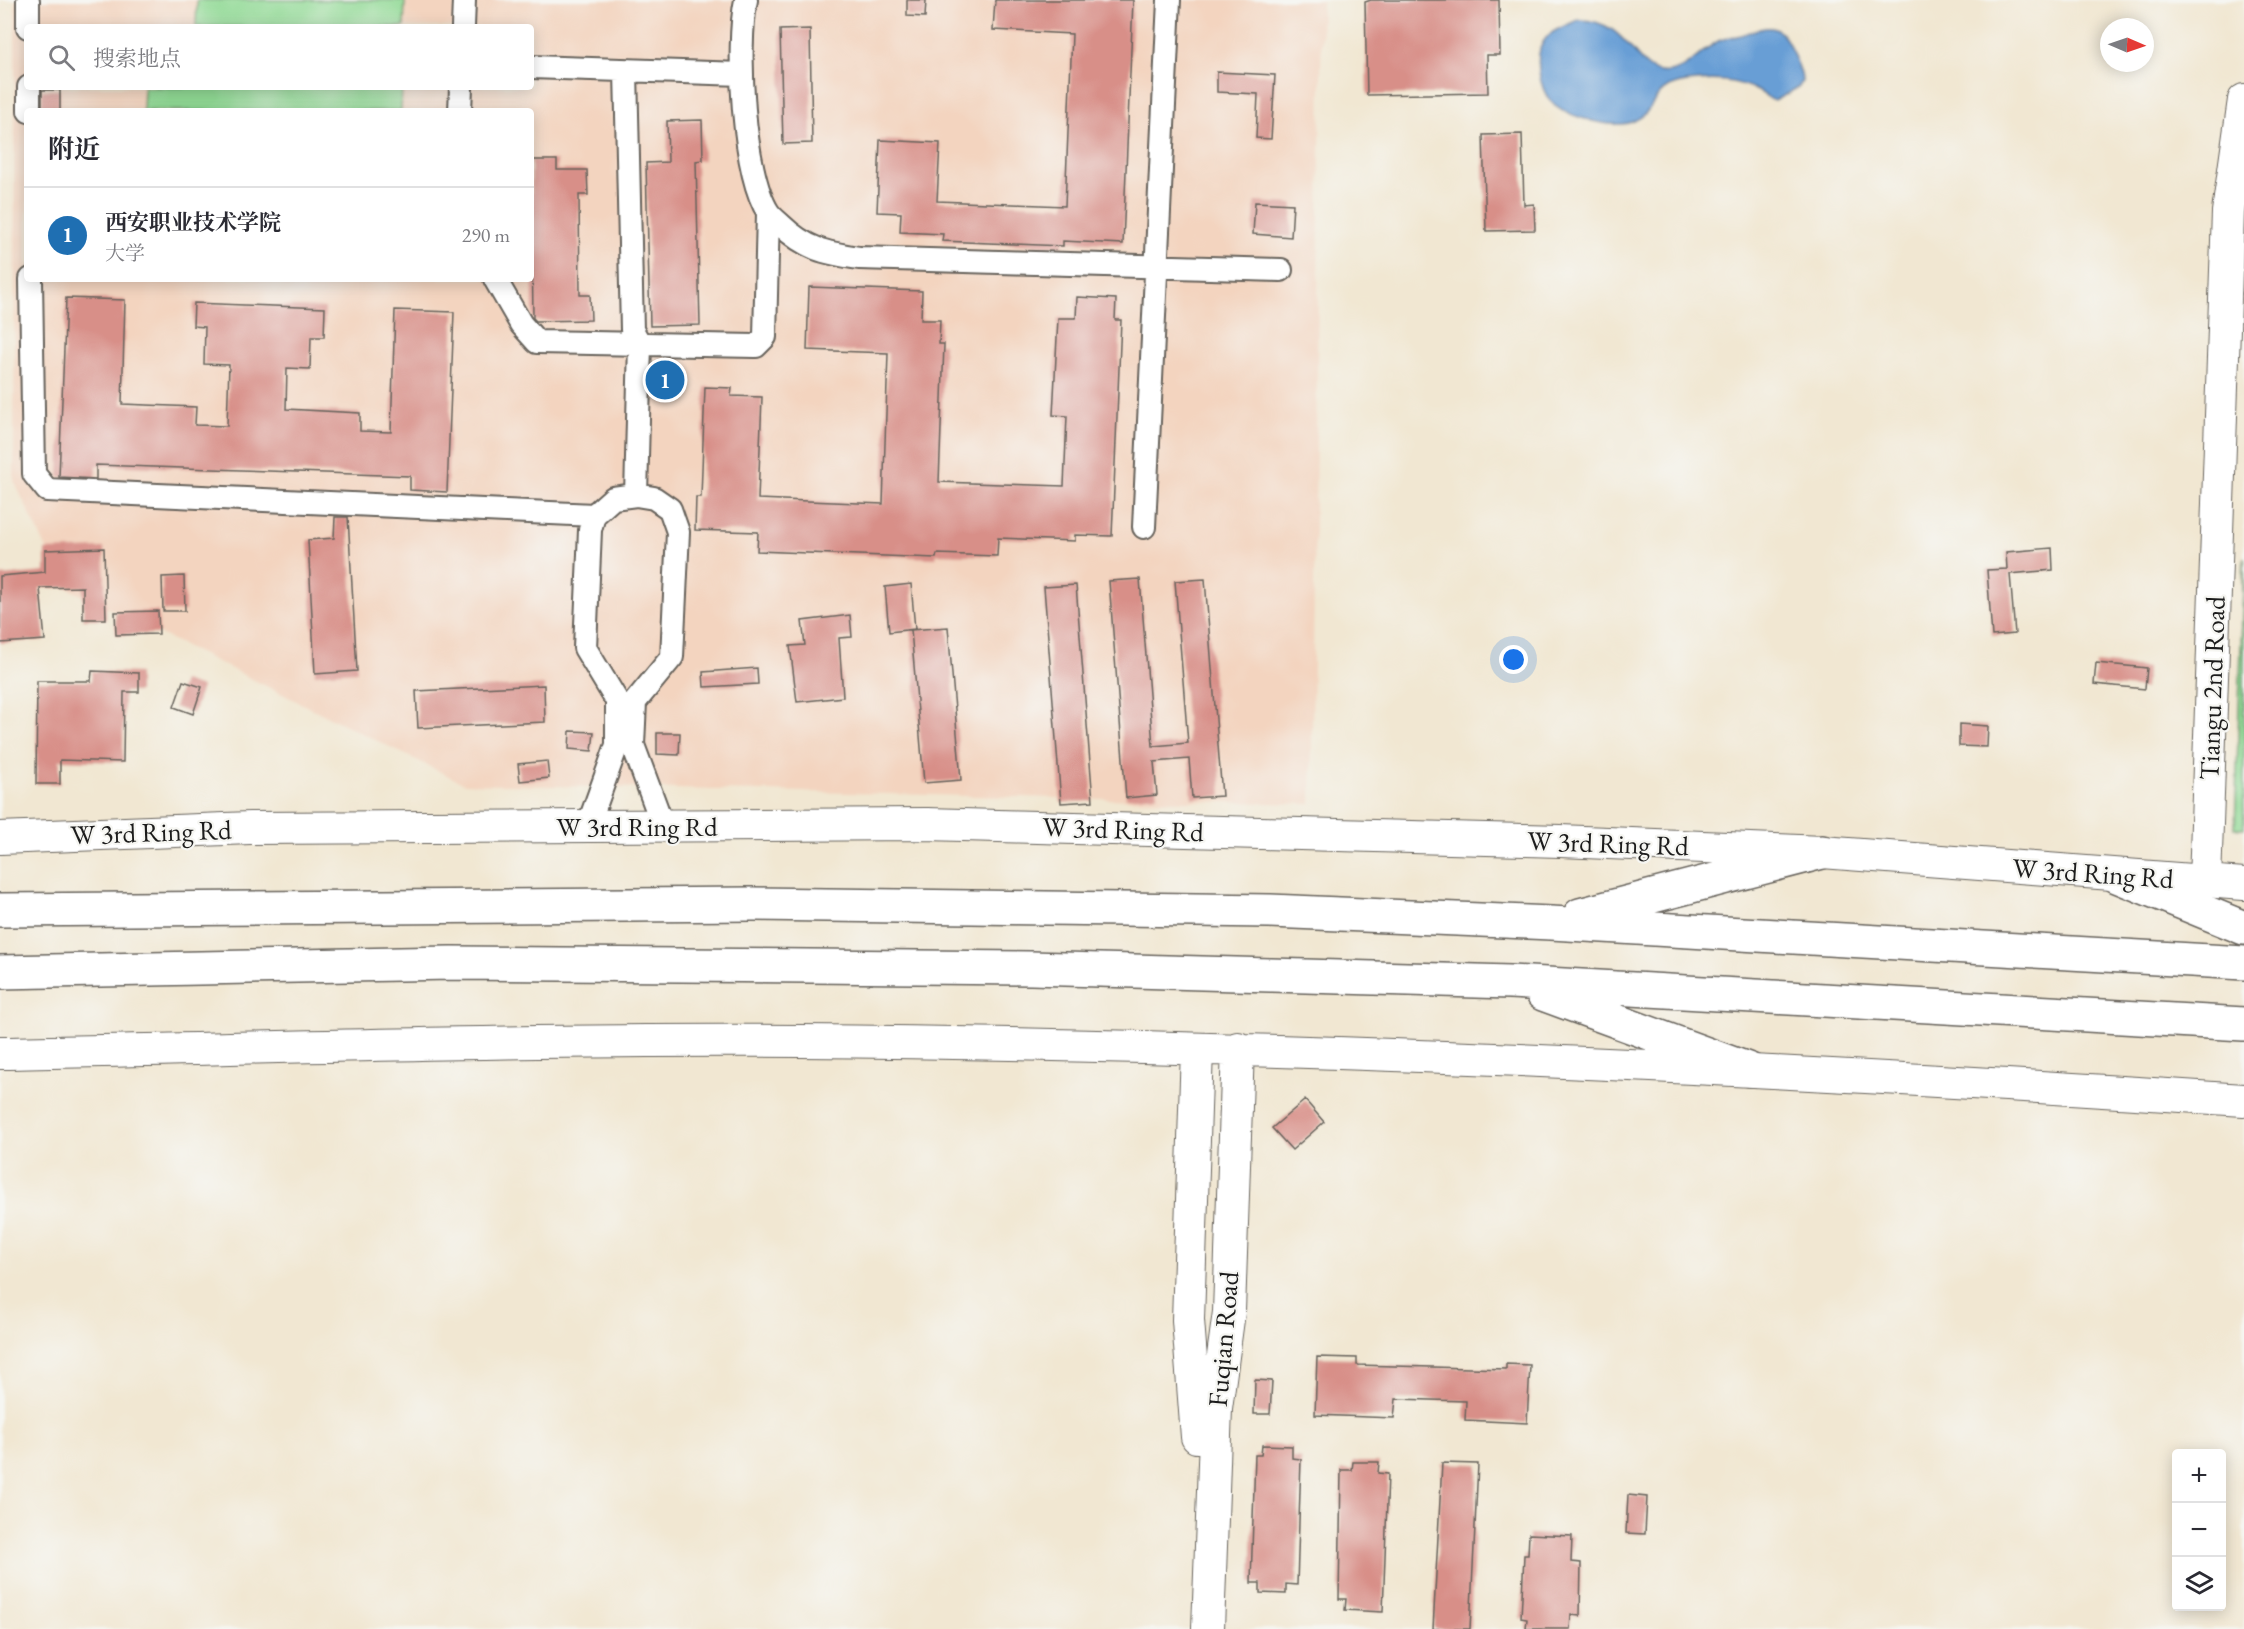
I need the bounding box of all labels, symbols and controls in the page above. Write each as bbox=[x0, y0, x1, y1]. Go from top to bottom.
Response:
north arrow bbox=[2100, 18, 2154, 72]
search box bbox=[24, 24, 534, 90]
icon: search bbox=[45, 41, 78, 74]
text: 搜索地点 bbox=[93, 44, 181, 73]
text: 附近 bbox=[48, 132, 100, 166]
text: 西安职业技术学院 bbox=[105, 208, 281, 237]
text: 1 bbox=[62, 222, 73, 248]
text: 290 m bbox=[462, 222, 510, 248]
text: 大学 bbox=[105, 240, 145, 266]
pin: 1 bbox=[646, 358, 684, 403]
street label: Tiangu 2nd Road bbox=[2191, 595, 2233, 781]
your location bbox=[1499, 645, 1528, 674]
street label: W 3rd Ring Rd bbox=[556, 809, 718, 844]
street label: W 3rd Ring Rd bbox=[1042, 809, 1205, 849]
street label: W 3rd Ring Rd bbox=[70, 812, 233, 852]
street label: W 3rd Ring Rd bbox=[1527, 823, 1690, 863]
street label: W 3rd Ring Rd bbox=[2011, 850, 2175, 896]
street label: Fuqian Road bbox=[1200, 1270, 1246, 1408]
map controls bbox=[2172, 1449, 2226, 1611]
button: + bbox=[2172, 1449, 2226, 1503]
button: − bbox=[2172, 1503, 2226, 1557]
button: layers bbox=[2172, 1557, 2226, 1611]

